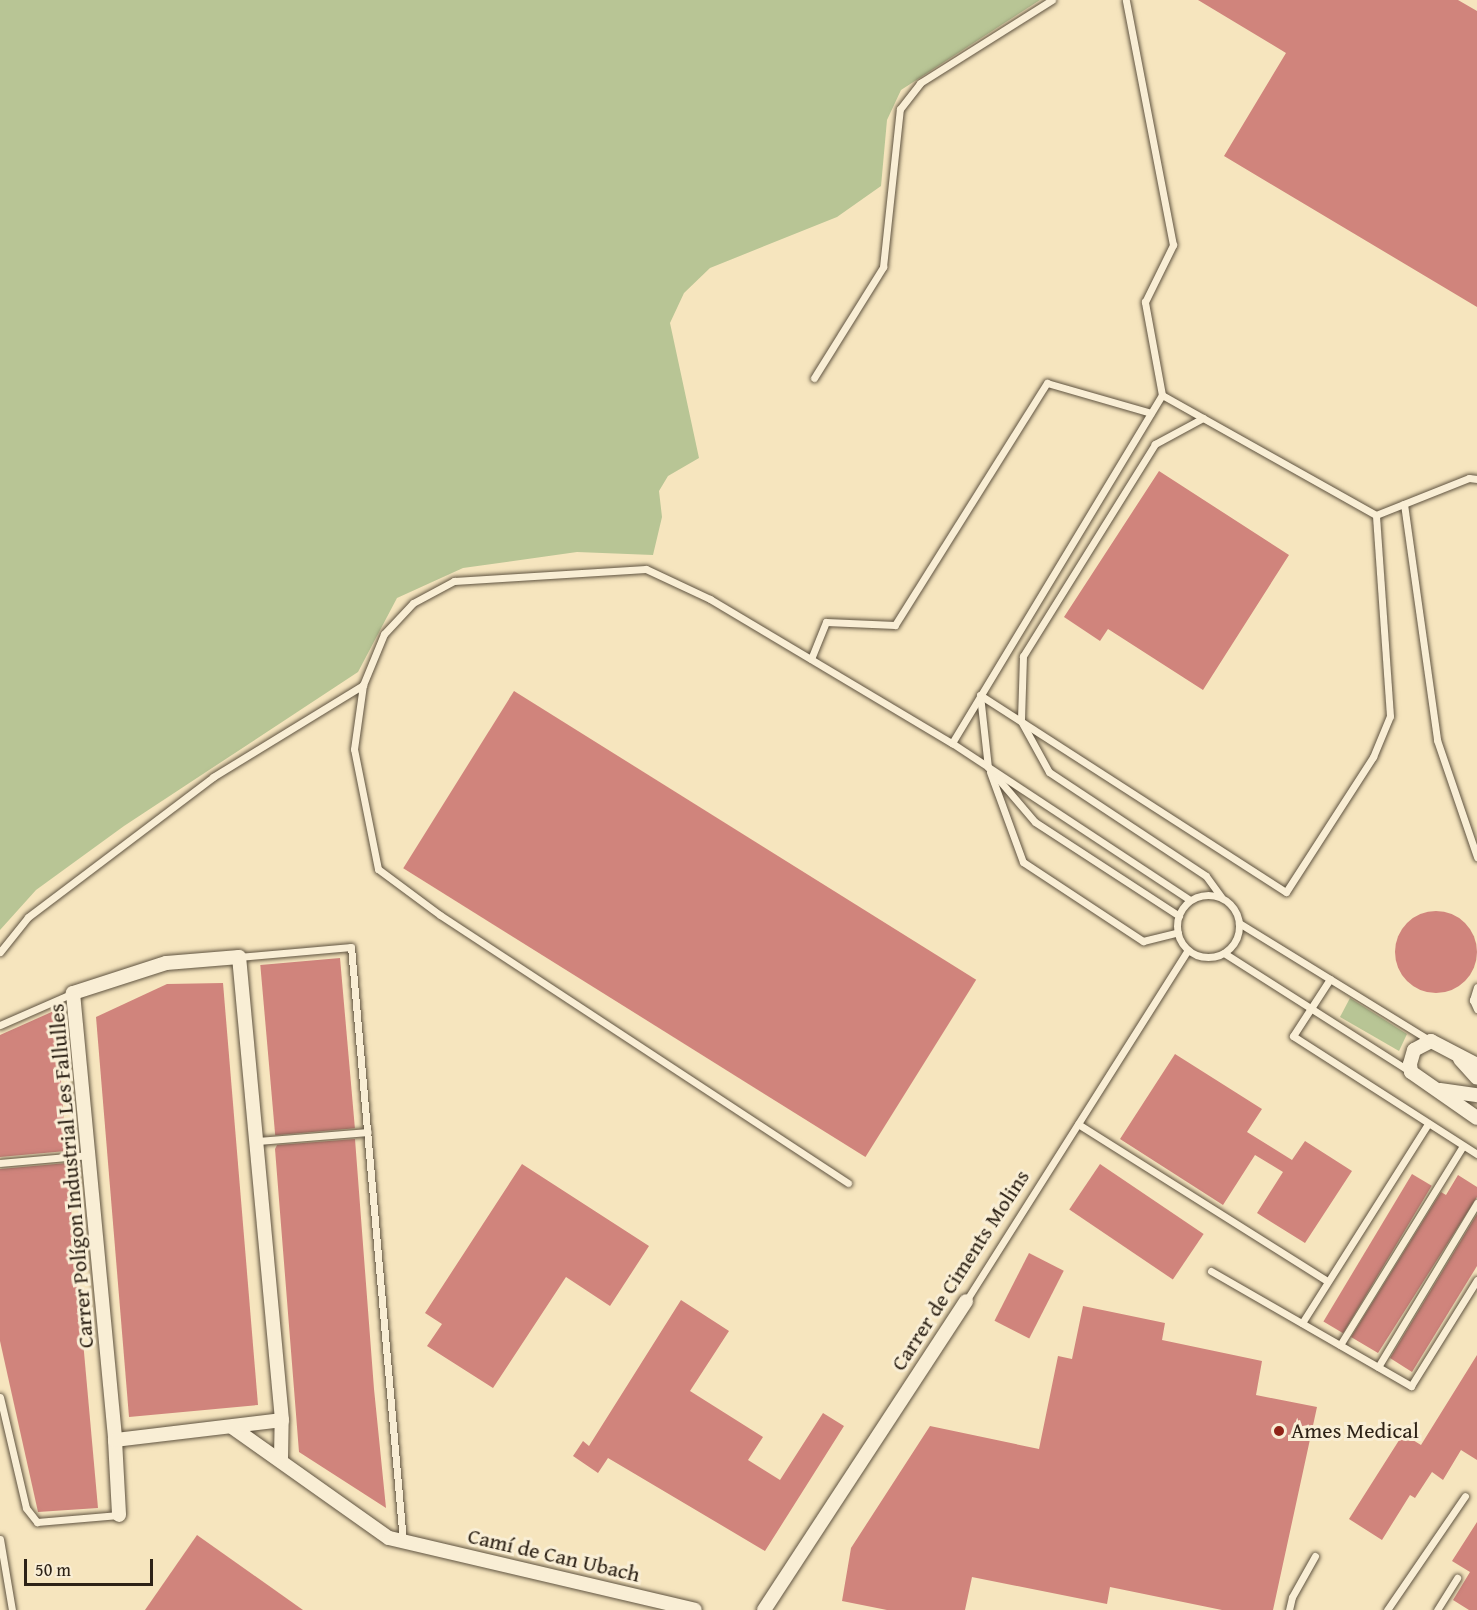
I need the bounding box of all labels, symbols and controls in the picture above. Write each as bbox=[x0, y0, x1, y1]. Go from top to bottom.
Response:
street label: Carrer Polígon Industrial Les Fallulles bbox=[43, 1003, 99, 1349]
street label: Carrer de Ciments Molins bbox=[885, 1165, 1035, 1375]
place label: Ames Medical bbox=[1291, 1418, 1419, 1444]
marker: Ames Medical bbox=[1272, 1424, 1286, 1438]
street label: Camí de Can Ubach bbox=[465, 1522, 643, 1588]
scale bar bbox=[27, 1547, 156, 1585]
text: 50 m bbox=[35, 1556, 71, 1583]

